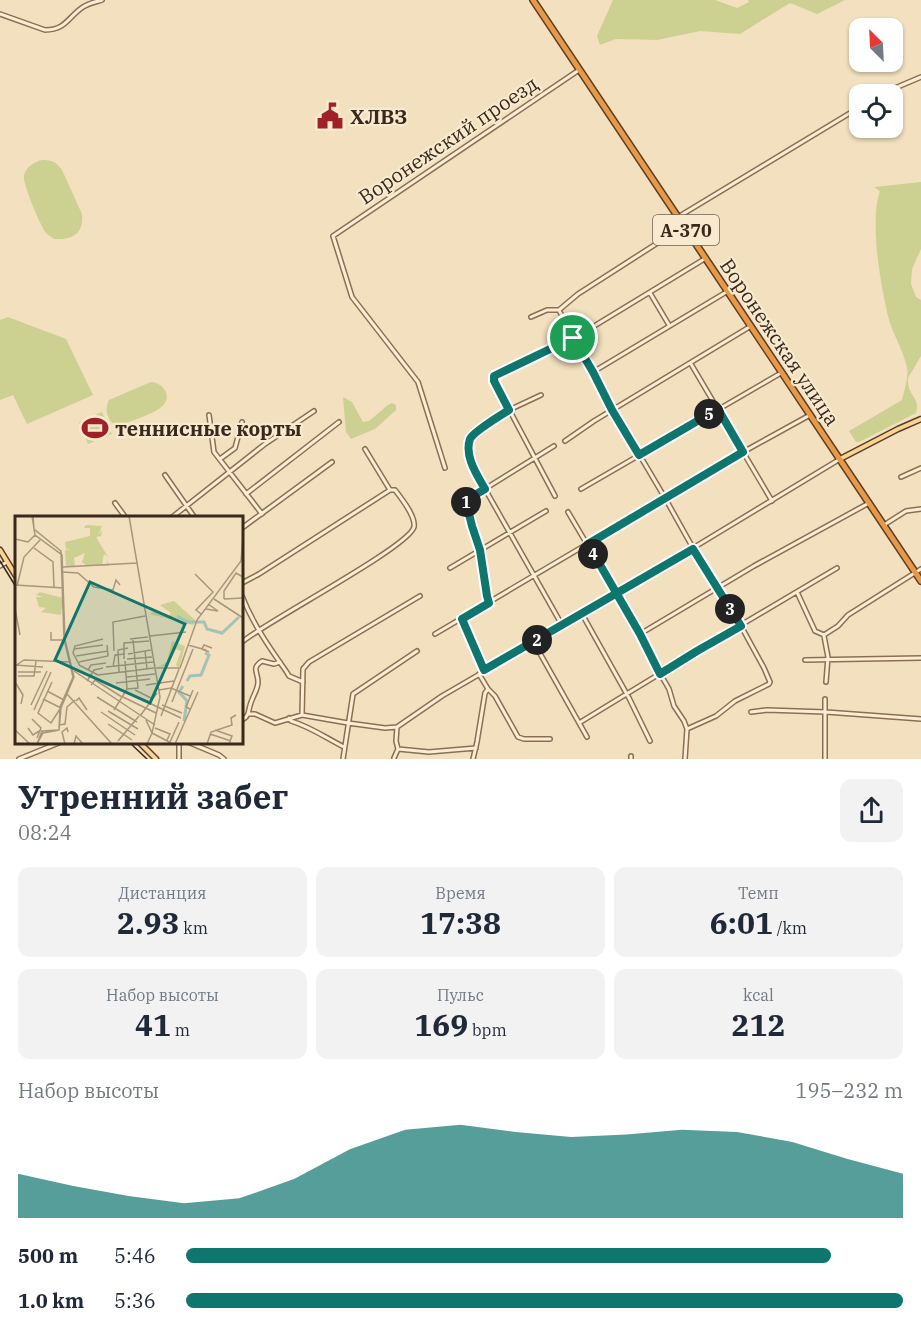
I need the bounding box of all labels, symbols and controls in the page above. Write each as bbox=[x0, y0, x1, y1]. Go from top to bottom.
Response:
north arrow bbox=[849, 18, 903, 72]
map controls bbox=[849, 18, 903, 138]
street label: Воронежский проезд bbox=[353, 70, 543, 210]
button: locate bbox=[849, 84, 903, 138]
public building icon: ХЛВЗ bbox=[315, 101, 345, 131]
place label: ХЛВЗ bbox=[350, 103, 407, 130]
road number: А-370 bbox=[653, 215, 719, 245]
street label: Воронежская улица bbox=[714, 253, 846, 431]
pin bbox=[547, 312, 598, 363]
icon: arrive bbox=[556, 321, 589, 354]
pin: 5 bbox=[694, 399, 724, 429]
text: 5 bbox=[704, 404, 714, 424]
sports icon: теннисные корты bbox=[80, 413, 110, 443]
place label: теннисные корты bbox=[115, 415, 302, 442]
pin: 1 bbox=[451, 487, 481, 517]
text: 1 bbox=[461, 492, 471, 512]
inset map bbox=[15, 516, 243, 744]
pin: 4 bbox=[578, 539, 608, 569]
text: 4 bbox=[588, 544, 598, 564]
pin: 3 bbox=[715, 594, 745, 624]
text: 3 bbox=[725, 599, 735, 619]
pin: 2 bbox=[522, 625, 552, 655]
text: 2 bbox=[532, 630, 542, 650]
text: Утренний забег bbox=[18, 775, 288, 818]
button: share bbox=[840, 779, 903, 842]
text: 08:24 bbox=[18, 819, 72, 846]
text: Дистанция bbox=[118, 883, 207, 903]
text: Время bbox=[435, 883, 486, 903]
text: Темп bbox=[738, 883, 779, 903]
text: 2.93 bbox=[117, 903, 180, 942]
text: 17:38 bbox=[420, 903, 501, 942]
text: 6:01 bbox=[710, 903, 773, 942]
text: km bbox=[180, 918, 208, 938]
text: /km bbox=[773, 918, 807, 938]
text: Набор высоты bbox=[106, 985, 219, 1005]
text: Пульс bbox=[437, 985, 484, 1005]
text: kcal bbox=[743, 985, 774, 1005]
text: 41 bbox=[135, 1005, 171, 1044]
text: 169 bbox=[414, 1005, 468, 1044]
text: 212 bbox=[732, 1005, 786, 1044]
text: m bbox=[171, 1020, 190, 1040]
text: bpm bbox=[468, 1020, 507, 1040]
text: Набор высоты bbox=[18, 1077, 159, 1104]
text: 195–232 m bbox=[796, 1077, 903, 1104]
text: 500 m bbox=[18, 1242, 78, 1269]
text: 5:46 bbox=[114, 1242, 156, 1269]
text: 1.0 km bbox=[18, 1287, 84, 1314]
text: 5:36 bbox=[114, 1287, 156, 1314]

